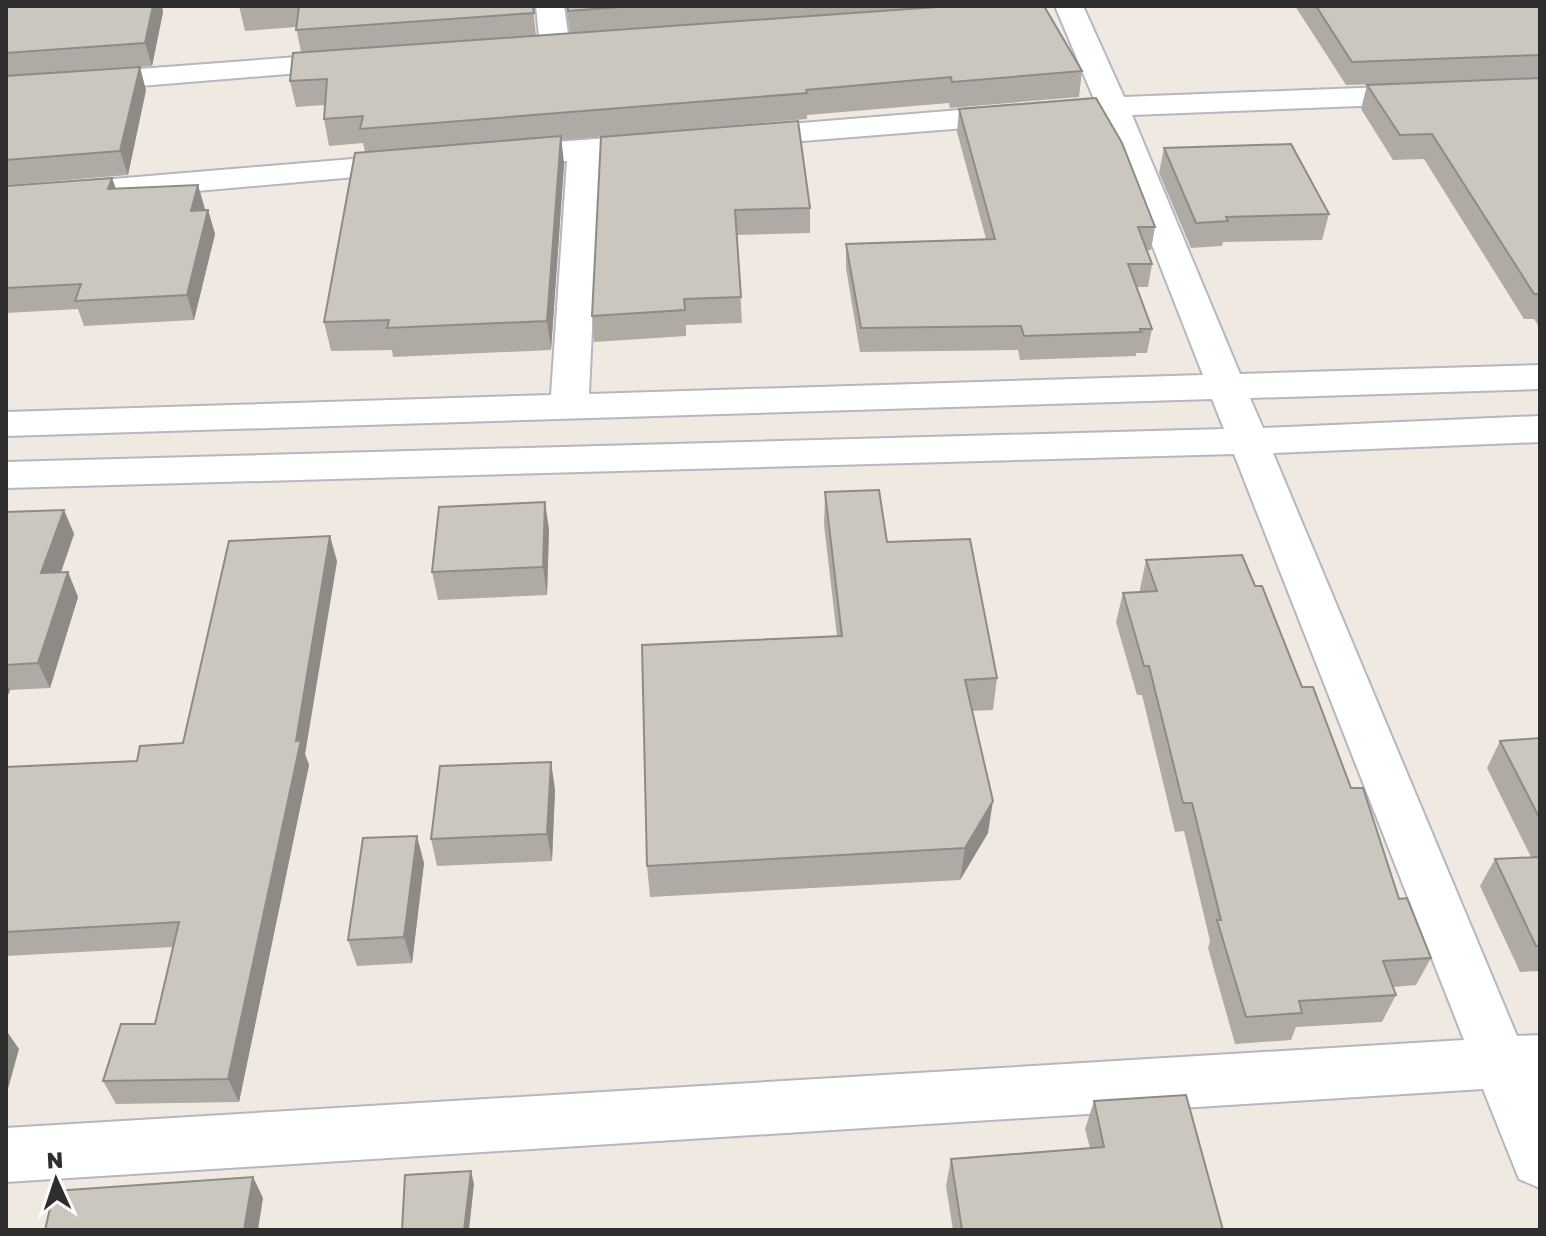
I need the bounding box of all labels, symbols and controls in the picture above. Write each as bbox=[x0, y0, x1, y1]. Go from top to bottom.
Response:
north arrow bbox=[16, 1140, 96, 1220]
text: N bbox=[46, 1146, 64, 1173]

